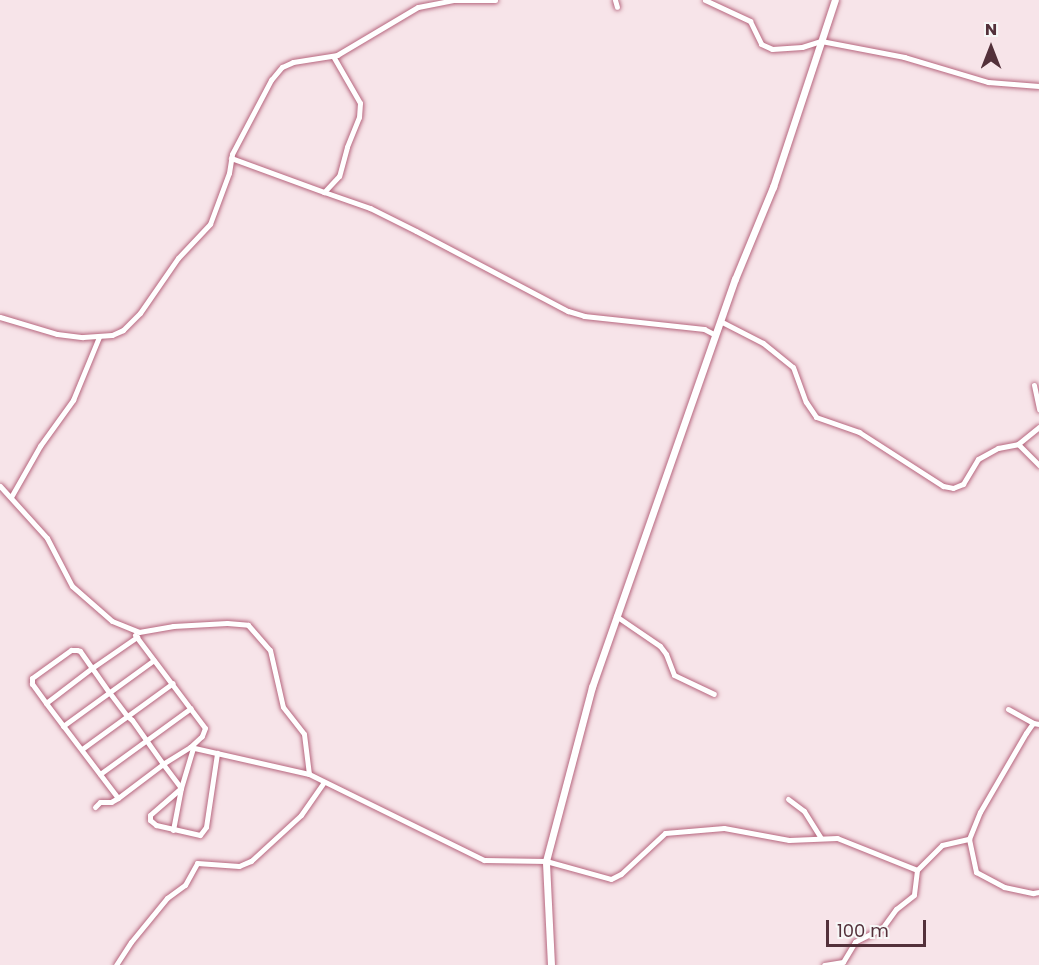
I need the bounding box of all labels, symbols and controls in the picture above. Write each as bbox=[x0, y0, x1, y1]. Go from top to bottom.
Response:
north arrow bbox=[961, 18, 1021, 78]
text: N bbox=[985, 18, 997, 41]
scale bar bbox=[829, 908, 930, 946]
text: 100 m bbox=[837, 918, 889, 943]

